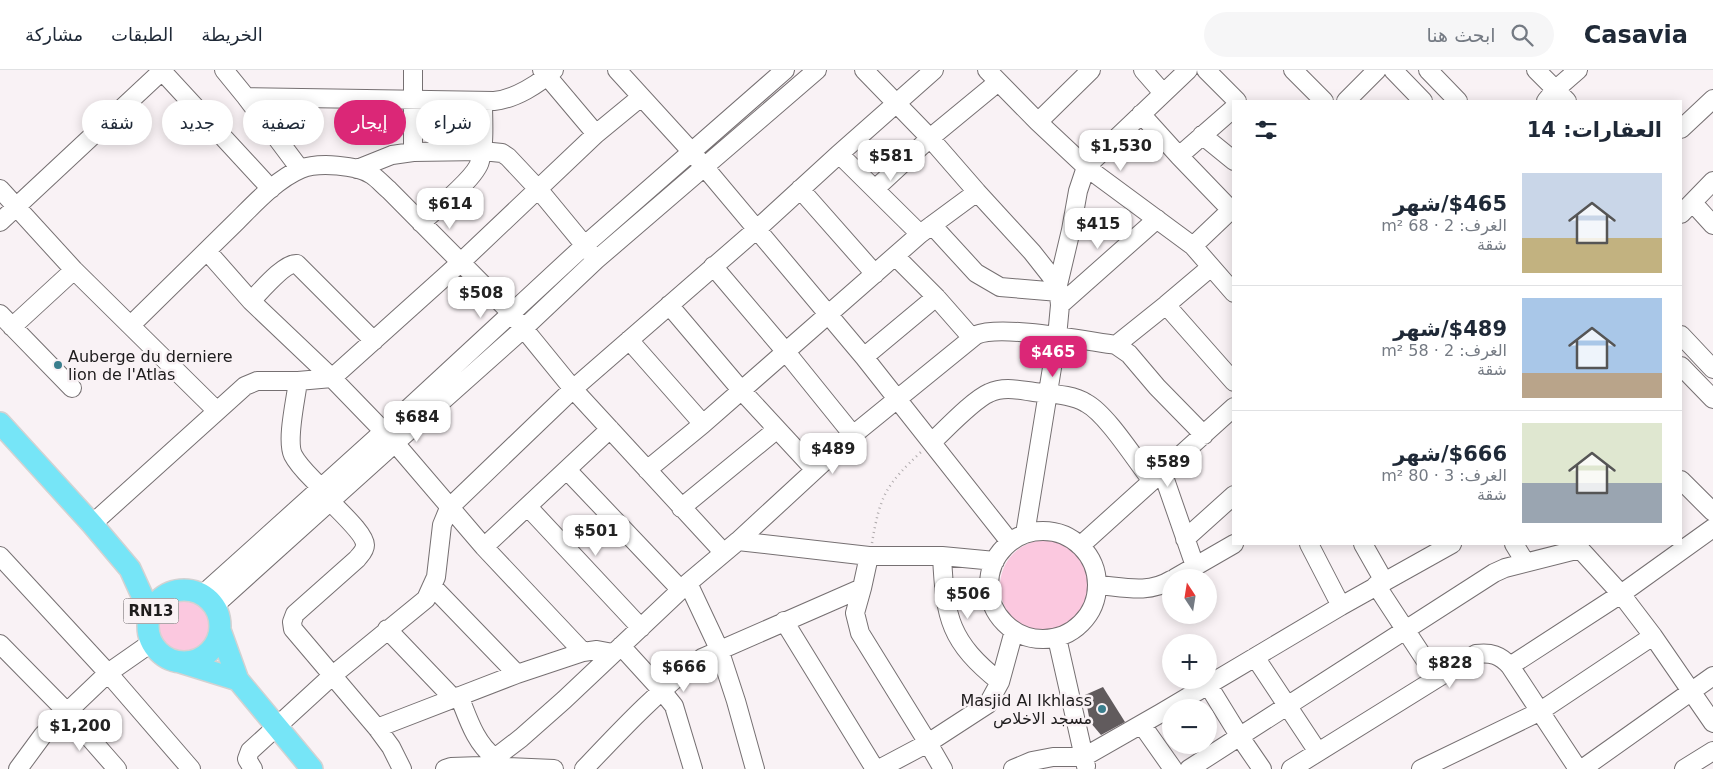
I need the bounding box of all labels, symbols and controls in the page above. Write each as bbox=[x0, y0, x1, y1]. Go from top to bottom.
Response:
search box bbox=[1204, 12, 1554, 57]
icon: search bbox=[1508, 21, 1536, 49]
text: Casavia bbox=[1584, 21, 1688, 49]
text: مشاركة bbox=[25, 24, 83, 45]
text: الطبقات bbox=[111, 24, 173, 45]
text: الخريطة bbox=[201, 24, 263, 45]
text: ابحث هنا bbox=[1427, 24, 1496, 46]
chip: شقة bbox=[82, 100, 152, 145]
chip: جديد bbox=[162, 100, 233, 145]
chip: تصفية bbox=[243, 100, 324, 145]
chip: إيجار bbox=[334, 100, 406, 145]
chip: شراء bbox=[416, 100, 490, 145]
icon: filters bbox=[1252, 116, 1280, 144]
text: العقارات: 14 bbox=[1527, 118, 1662, 142]
pin: $1,530 bbox=[1080, 129, 1162, 172]
text: $1,530 bbox=[1090, 136, 1152, 155]
pin: $581 bbox=[861, 140, 921, 182]
text: $581 bbox=[869, 146, 913, 165]
pin: $614 bbox=[420, 188, 480, 230]
text: $465/شهر bbox=[1393, 192, 1507, 216]
icon: home bbox=[1562, 193, 1622, 253]
text: $614 bbox=[428, 194, 472, 213]
pin: $415 bbox=[1068, 208, 1128, 250]
text: $415 bbox=[1076, 214, 1120, 233]
text: الغرف: 2 · 68 m² bbox=[1381, 216, 1507, 235]
text: شقة bbox=[1477, 235, 1507, 254]
pin: $508 bbox=[451, 276, 511, 319]
text: $508 bbox=[459, 283, 503, 302]
text: $489/شهر bbox=[1393, 317, 1507, 341]
icon: home bbox=[1562, 318, 1622, 378]
pin: $465 bbox=[1023, 336, 1083, 378]
text: الغرف: 2 · 58 m² bbox=[1381, 341, 1507, 360]
text: $465 bbox=[1031, 342, 1075, 361]
place label: Auberge du derniere lion de l'Atlas bbox=[68, 347, 233, 384]
marker: Auberge du derniere lion de l'Atlas bbox=[52, 359, 64, 371]
text: شقة bbox=[1477, 360, 1507, 379]
pin: $684 bbox=[387, 400, 447, 443]
text: $684 bbox=[395, 407, 439, 426]
pin: $489 bbox=[803, 432, 863, 475]
text: $489 bbox=[811, 439, 855, 458]
text: $666/شهر bbox=[1393, 442, 1507, 466]
icon: home bbox=[1562, 443, 1622, 503]
pin: $589 bbox=[1138, 446, 1198, 488]
text: $589 bbox=[1146, 452, 1190, 471]
text: الغرف: 3 · 80 m² bbox=[1381, 466, 1507, 485]
text: شقة bbox=[1477, 485, 1507, 504]
pin: $501 bbox=[566, 514, 626, 557]
text: $501 bbox=[574, 521, 618, 540]
north arrow bbox=[1162, 569, 1218, 624]
map controls bbox=[1162, 569, 1217, 754]
pin: $506 bbox=[938, 578, 998, 620]
text: $506 bbox=[946, 584, 990, 603]
road number: RN13 bbox=[124, 598, 178, 624]
button: + bbox=[1162, 634, 1217, 689]
pin: $828 bbox=[1420, 646, 1480, 689]
pin: $666 bbox=[654, 650, 714, 693]
text: $828 bbox=[1428, 653, 1472, 672]
text: $666 bbox=[662, 657, 706, 676]
place label: Masjid Al Ikhlass مسجد الاخلاص bbox=[960, 691, 1092, 729]
button: − bbox=[1162, 699, 1217, 754]
marker: Masjid Al Ikhlass مسجد الاخلاص bbox=[1096, 703, 1108, 715]
pin: $1,200 bbox=[39, 710, 121, 752]
text: $1,200 bbox=[49, 716, 111, 735]

